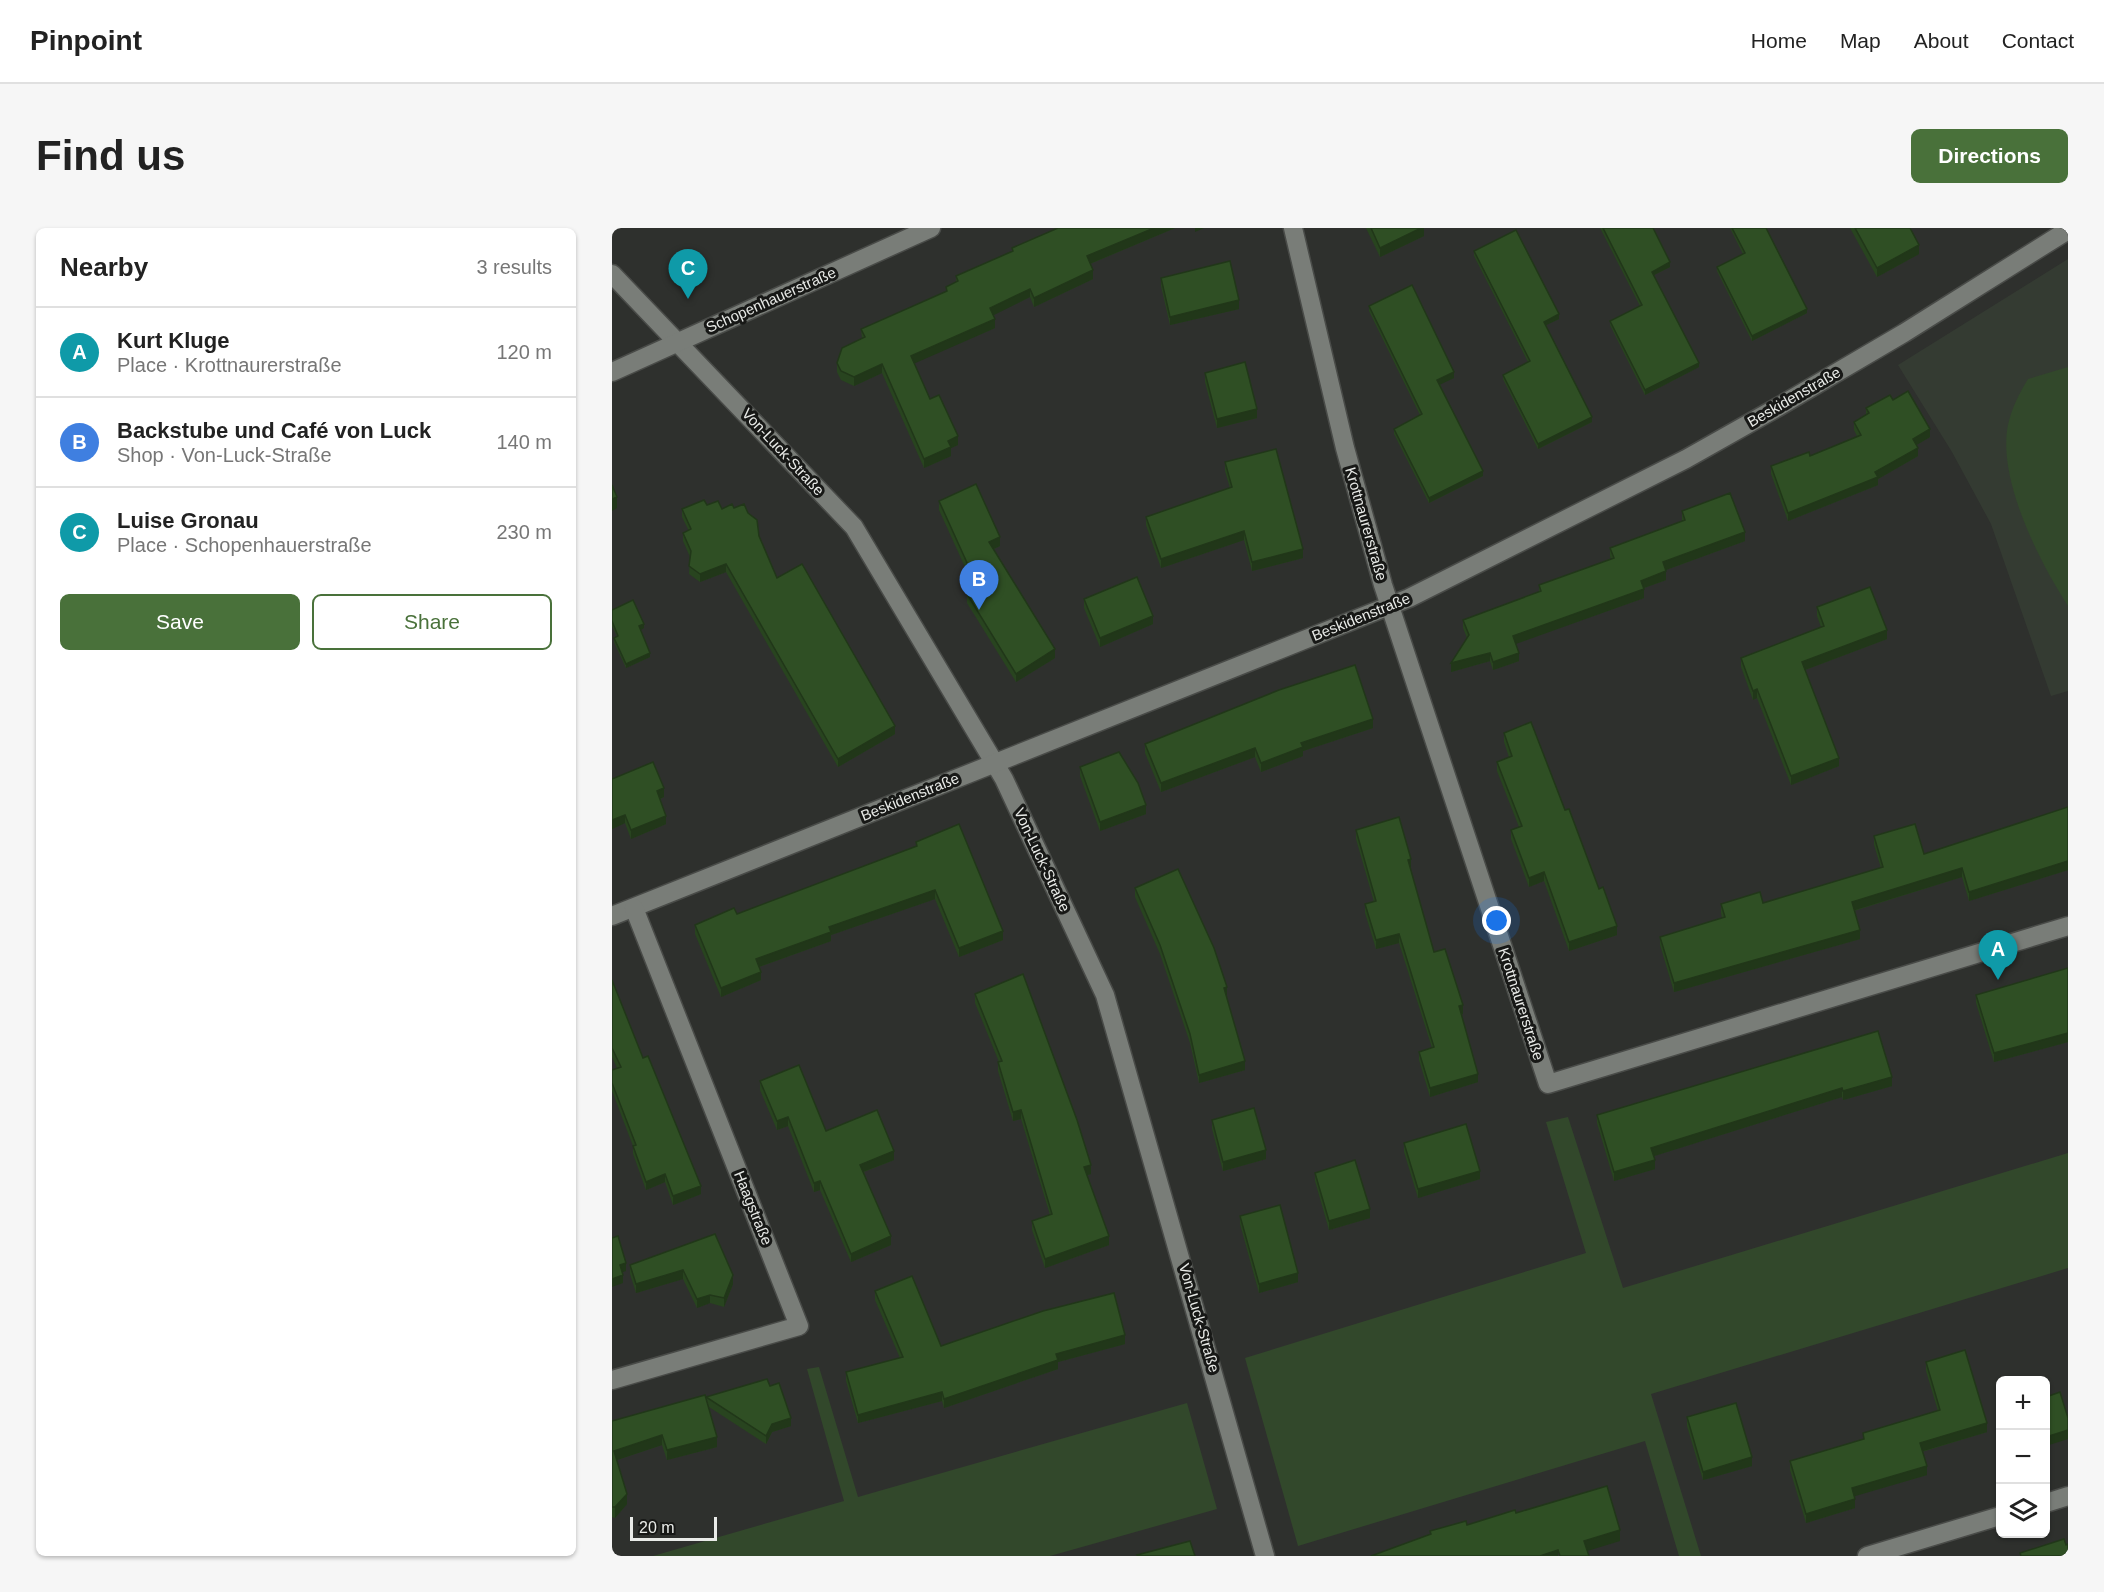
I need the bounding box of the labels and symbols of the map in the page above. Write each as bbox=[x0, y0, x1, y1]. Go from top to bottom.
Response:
pin: C bbox=[668, 250, 708, 299]
street label: Schopenhauerstraße bbox=[703, 263, 838, 336]
street label: Beskidenstraße bbox=[1744, 363, 1843, 430]
street label: Von-Luck-Straße bbox=[739, 405, 828, 499]
street label: Krottnaurerstraße bbox=[1342, 465, 1391, 583]
pin: B bbox=[960, 560, 998, 610]
street label: Beskidenstraße bbox=[1309, 589, 1412, 644]
street label: Beskidenstraße bbox=[858, 769, 961, 824]
street label: Von-Luck-Straße bbox=[1011, 805, 1074, 914]
your location bbox=[1482, 906, 1511, 935]
pin: A bbox=[1978, 930, 2018, 980]
street label: Krottnaurerstraße bbox=[1495, 945, 1548, 1062]
street label: Haagstraße bbox=[731, 1168, 776, 1247]
street label: Von-Luck-Straße bbox=[1176, 1261, 1223, 1374]
scale bar bbox=[630, 1514, 717, 1542]

